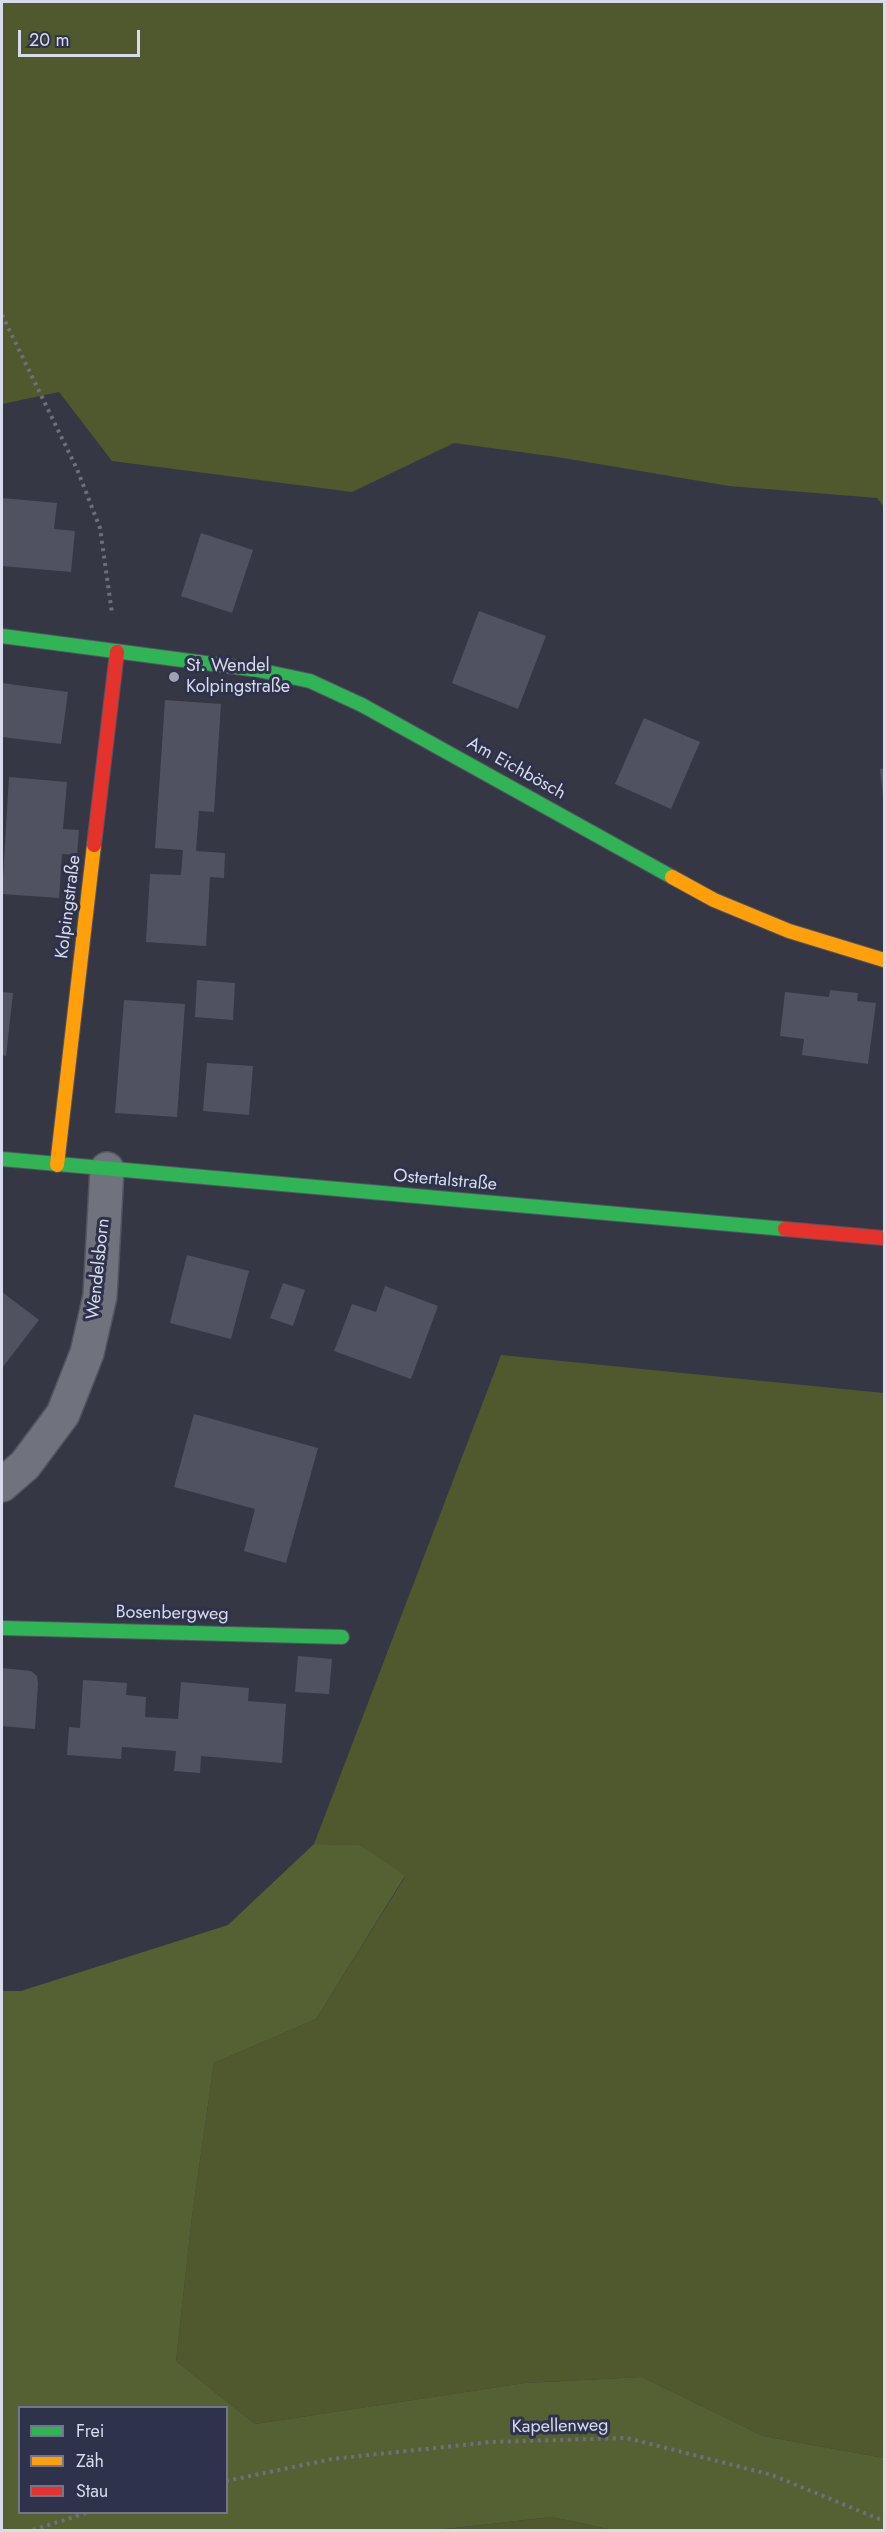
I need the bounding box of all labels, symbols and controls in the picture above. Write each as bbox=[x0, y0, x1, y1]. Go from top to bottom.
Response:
scale bar bbox=[21, 18, 142, 56]
text: 20 m bbox=[29, 27, 69, 53]
place label: St. Wendel Kolpingstraße bbox=[186, 656, 290, 698]
marker: St. Wendel Kolpingstraße bbox=[167, 670, 181, 684]
street label: Am Eichbösch bbox=[463, 733, 569, 805]
street label: Kolpingstraße bbox=[52, 854, 86, 960]
street label: Ostertalstraße bbox=[392, 1166, 498, 1196]
street label: Wendelsborn bbox=[83, 1217, 115, 1321]
street label: Bosenbergweg bbox=[115, 1602, 229, 1626]
legend bbox=[18, 2406, 228, 2514]
street label: Kapellenweg bbox=[511, 2415, 609, 2439]
text: Frei bbox=[76, 2418, 105, 2444]
text: Zäh bbox=[76, 2448, 104, 2474]
text: Stau bbox=[76, 2478, 108, 2504]

